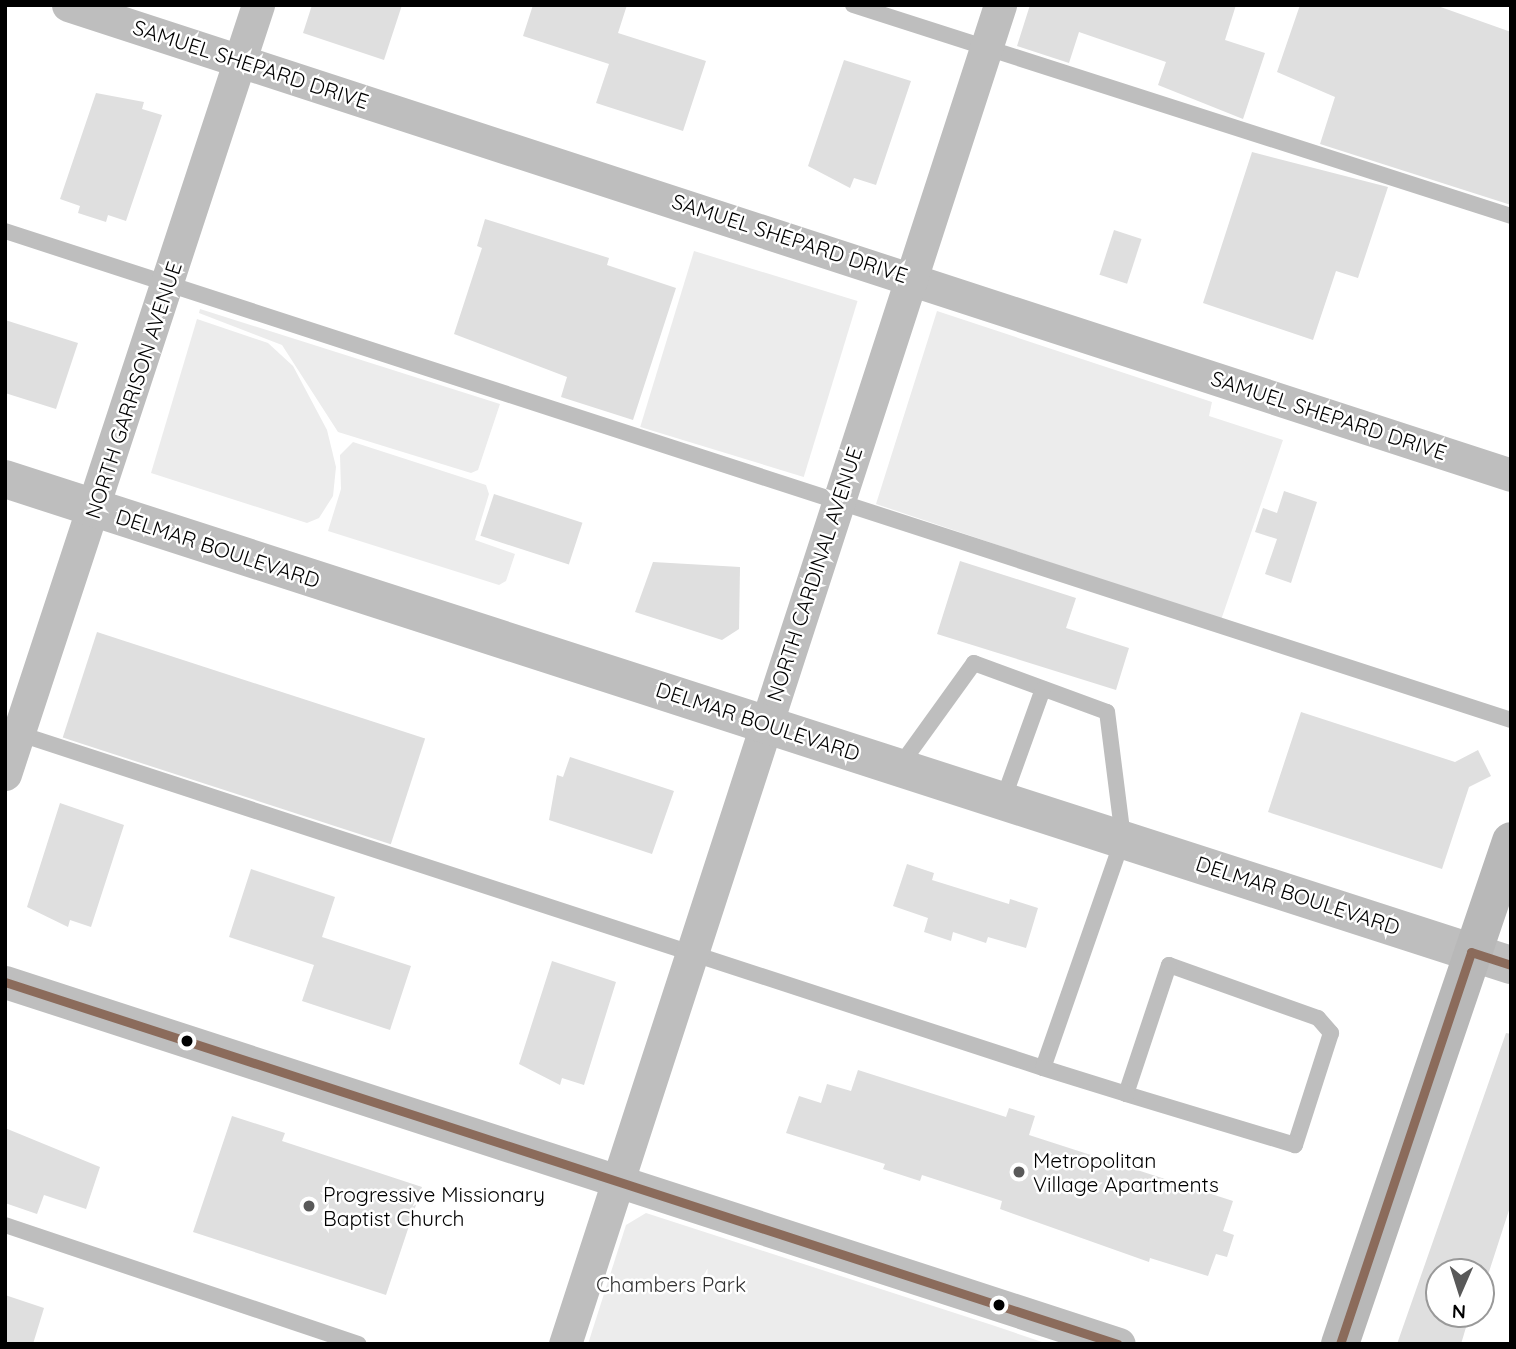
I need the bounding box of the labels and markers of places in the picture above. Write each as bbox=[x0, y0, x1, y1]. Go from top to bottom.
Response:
unlabelled marker bbox=[180, 1034, 194, 1048]
place label: Metropolitan Village Apartments bbox=[1033, 1147, 1219, 1197]
marker: Metropolitan Village Apartments bbox=[1011, 1164, 1027, 1180]
place label: Progressive Missionary Baptist Church bbox=[323, 1181, 545, 1231]
marker: Progressive Missionary Baptist Church bbox=[301, 1198, 317, 1214]
unlabelled marker bbox=[992, 1298, 1006, 1312]

